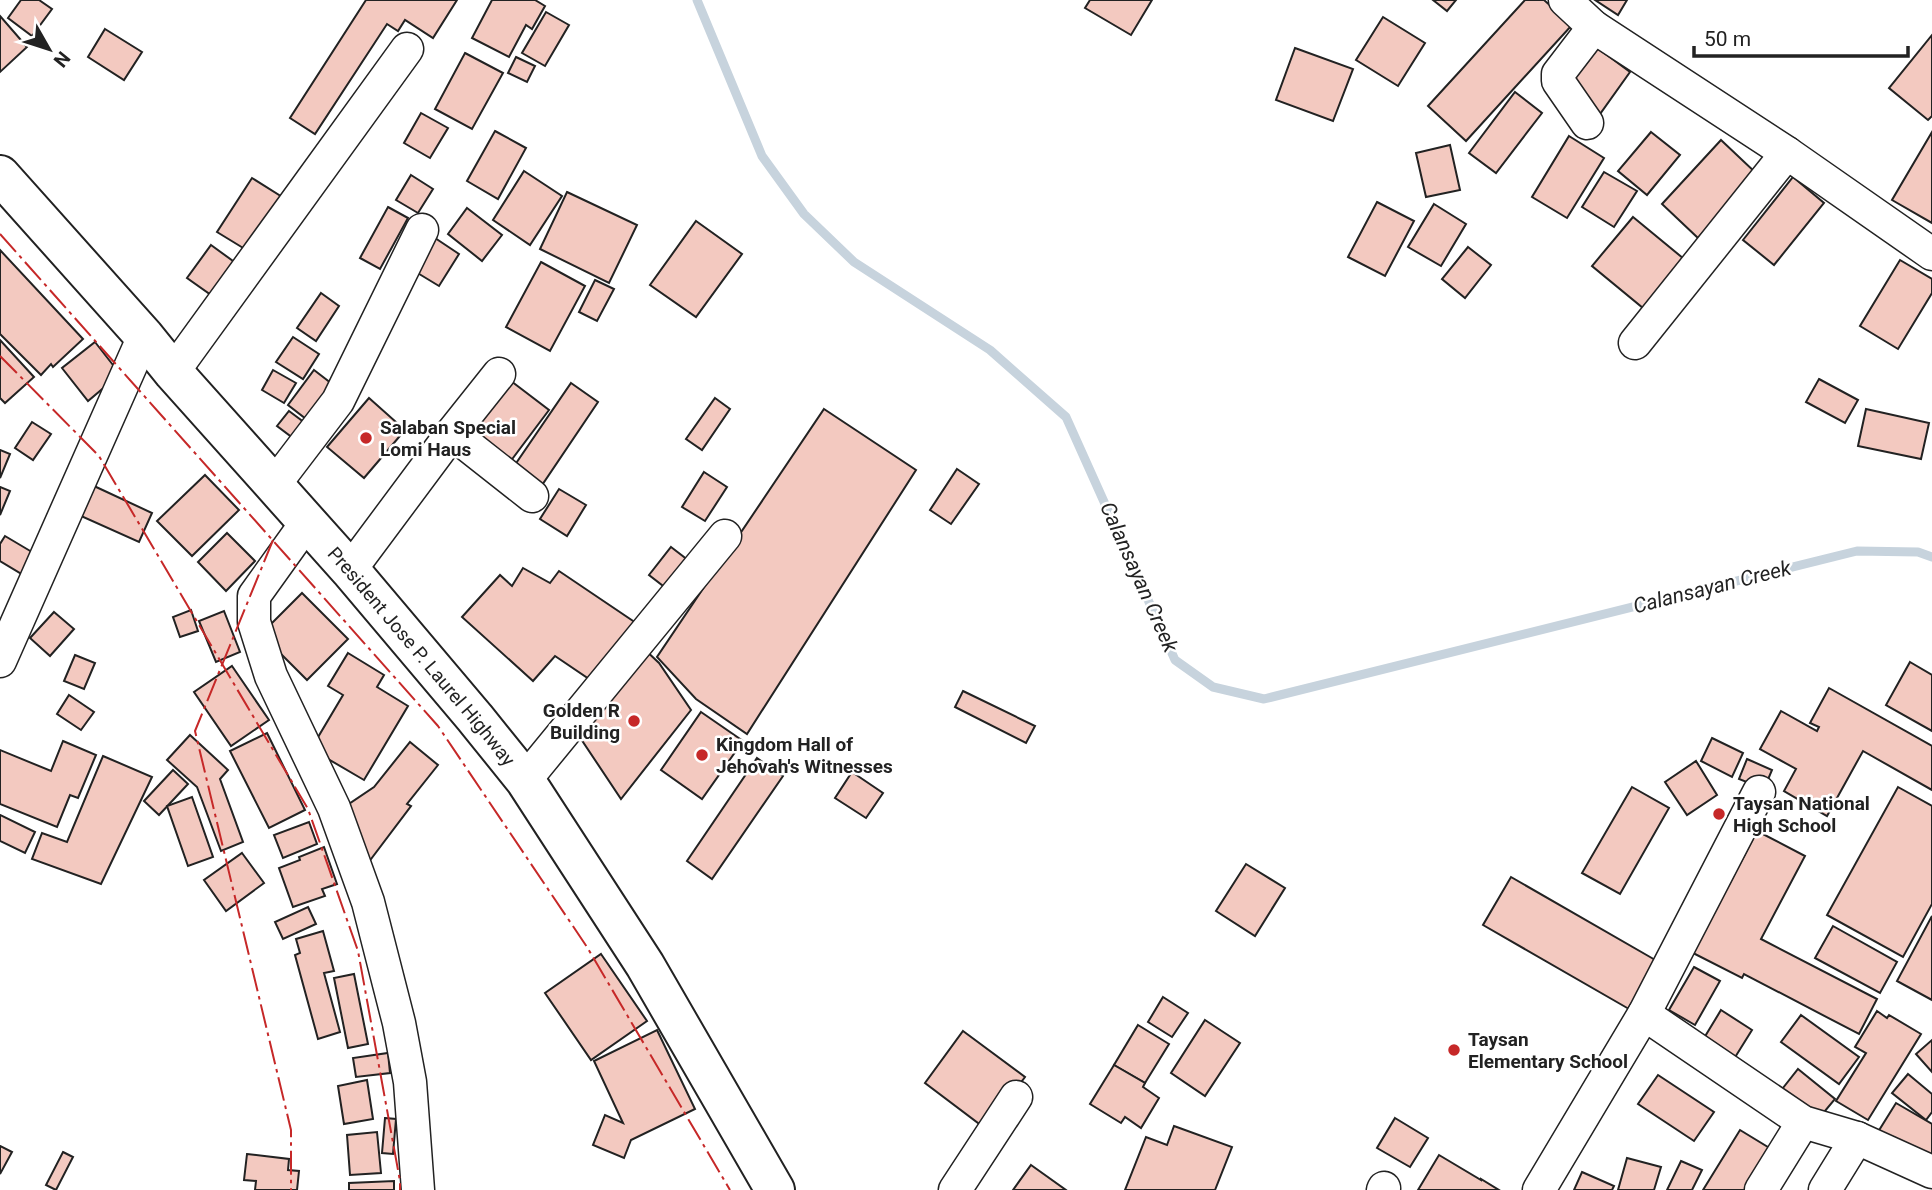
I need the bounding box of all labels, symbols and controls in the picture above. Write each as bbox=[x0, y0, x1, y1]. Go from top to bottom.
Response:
north arrow bbox=[14, 14, 84, 84]
scale bar bbox=[1694, 14, 1908, 58]
text: 50 m bbox=[1704, 27, 1751, 51]
text: N bbox=[49, 47, 75, 72]
place label: Salaban Special Lomi Haus bbox=[380, 416, 516, 461]
marker: Salaban Special Lomi Haus bbox=[358, 430, 374, 446]
water label: Calansayan Creek bbox=[1095, 498, 1183, 656]
street label: President Jose P. Laurel Highway bbox=[323, 542, 520, 771]
water label: Calansayan Creek bbox=[1631, 556, 1794, 618]
place label: Golden R Building bbox=[543, 699, 620, 744]
marker: Golden R Building bbox=[626, 713, 642, 729]
place label: Kingdom Hall of Jehovah's Witnesses bbox=[716, 733, 893, 778]
marker: Kingdom Hall of Jehovah's Witnesses bbox=[694, 747, 710, 763]
place label: Taysan National High School bbox=[1733, 792, 1870, 837]
marker: Taysan National High School bbox=[1711, 806, 1727, 822]
place label: Taysan Elementary School bbox=[1468, 1028, 1628, 1073]
marker: Taysan Elementary School bbox=[1446, 1042, 1462, 1058]

